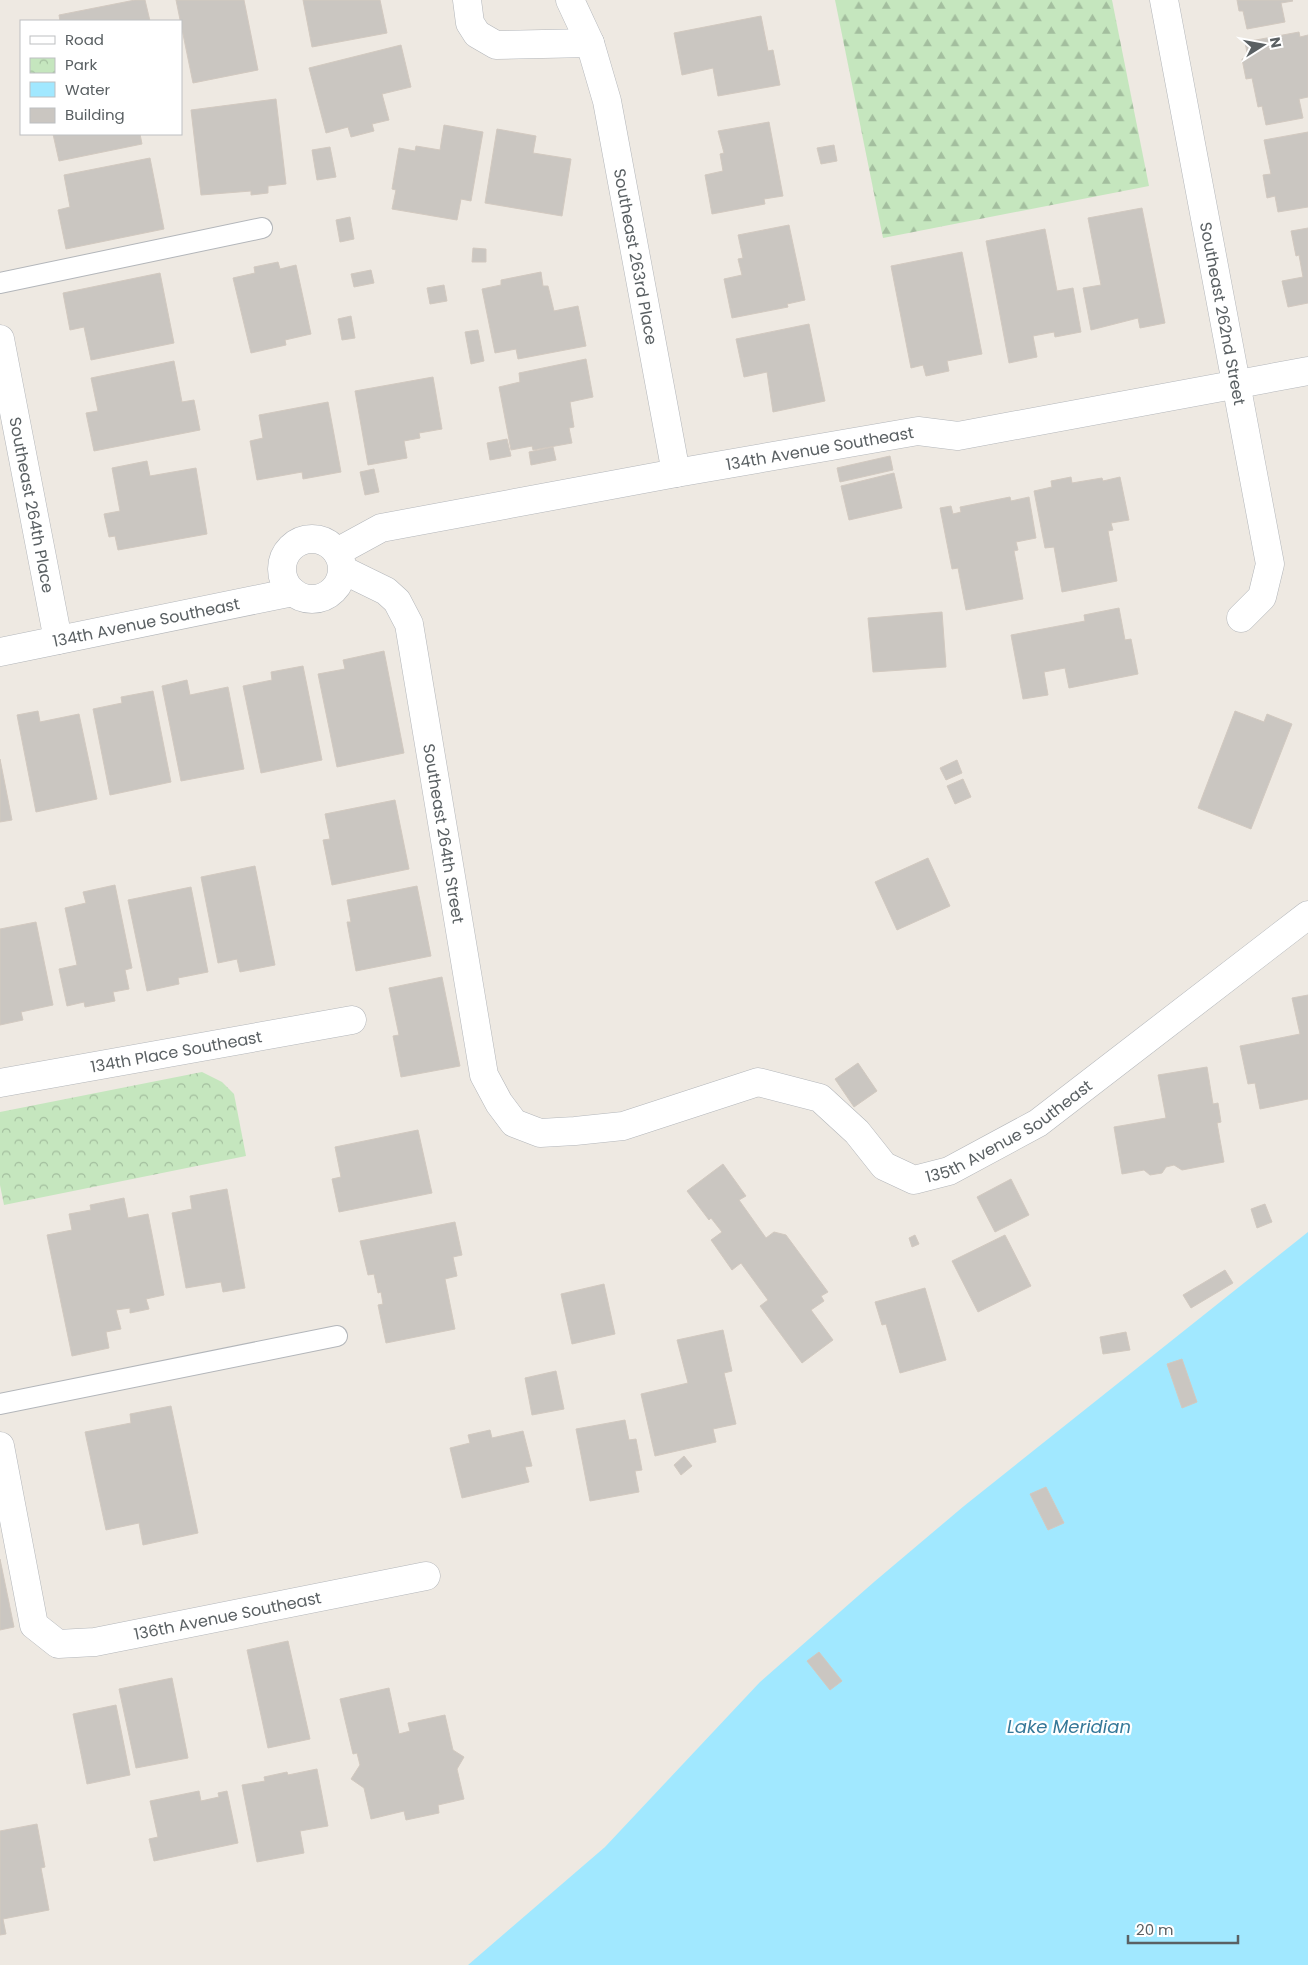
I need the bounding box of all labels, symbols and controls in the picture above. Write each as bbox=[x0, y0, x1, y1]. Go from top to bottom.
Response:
legend bbox=[20, 20, 182, 135]
north arrow bbox=[1238, 20, 1288, 70]
text: Road bbox=[65, 29, 104, 50]
text: N bbox=[1265, 35, 1287, 50]
text: Park bbox=[65, 54, 97, 75]
text: Water bbox=[65, 79, 111, 100]
text: Building bbox=[65, 104, 125, 125]
street label: Southeast 263rd Place bbox=[608, 167, 663, 347]
street label: Southeast 262nd Street bbox=[1194, 220, 1251, 407]
street label: Southeast 264th Place bbox=[3, 415, 60, 595]
street label: 134th Avenue Southeast bbox=[724, 421, 916, 476]
street label: 134th Avenue Southeast bbox=[51, 592, 242, 653]
street label: Southeast 264th Street bbox=[417, 742, 470, 925]
street label: 134th Place Southeast bbox=[89, 1025, 264, 1079]
street label: 135th Avenue Southeast bbox=[923, 1074, 1097, 1189]
street label: 136th Avenue Southeast bbox=[132, 1586, 323, 1646]
water label: Lake Meridian bbox=[1007, 1714, 1131, 1739]
scale bar bbox=[1128, 1912, 1238, 1944]
text: 20 m bbox=[1136, 1919, 1174, 1940]

